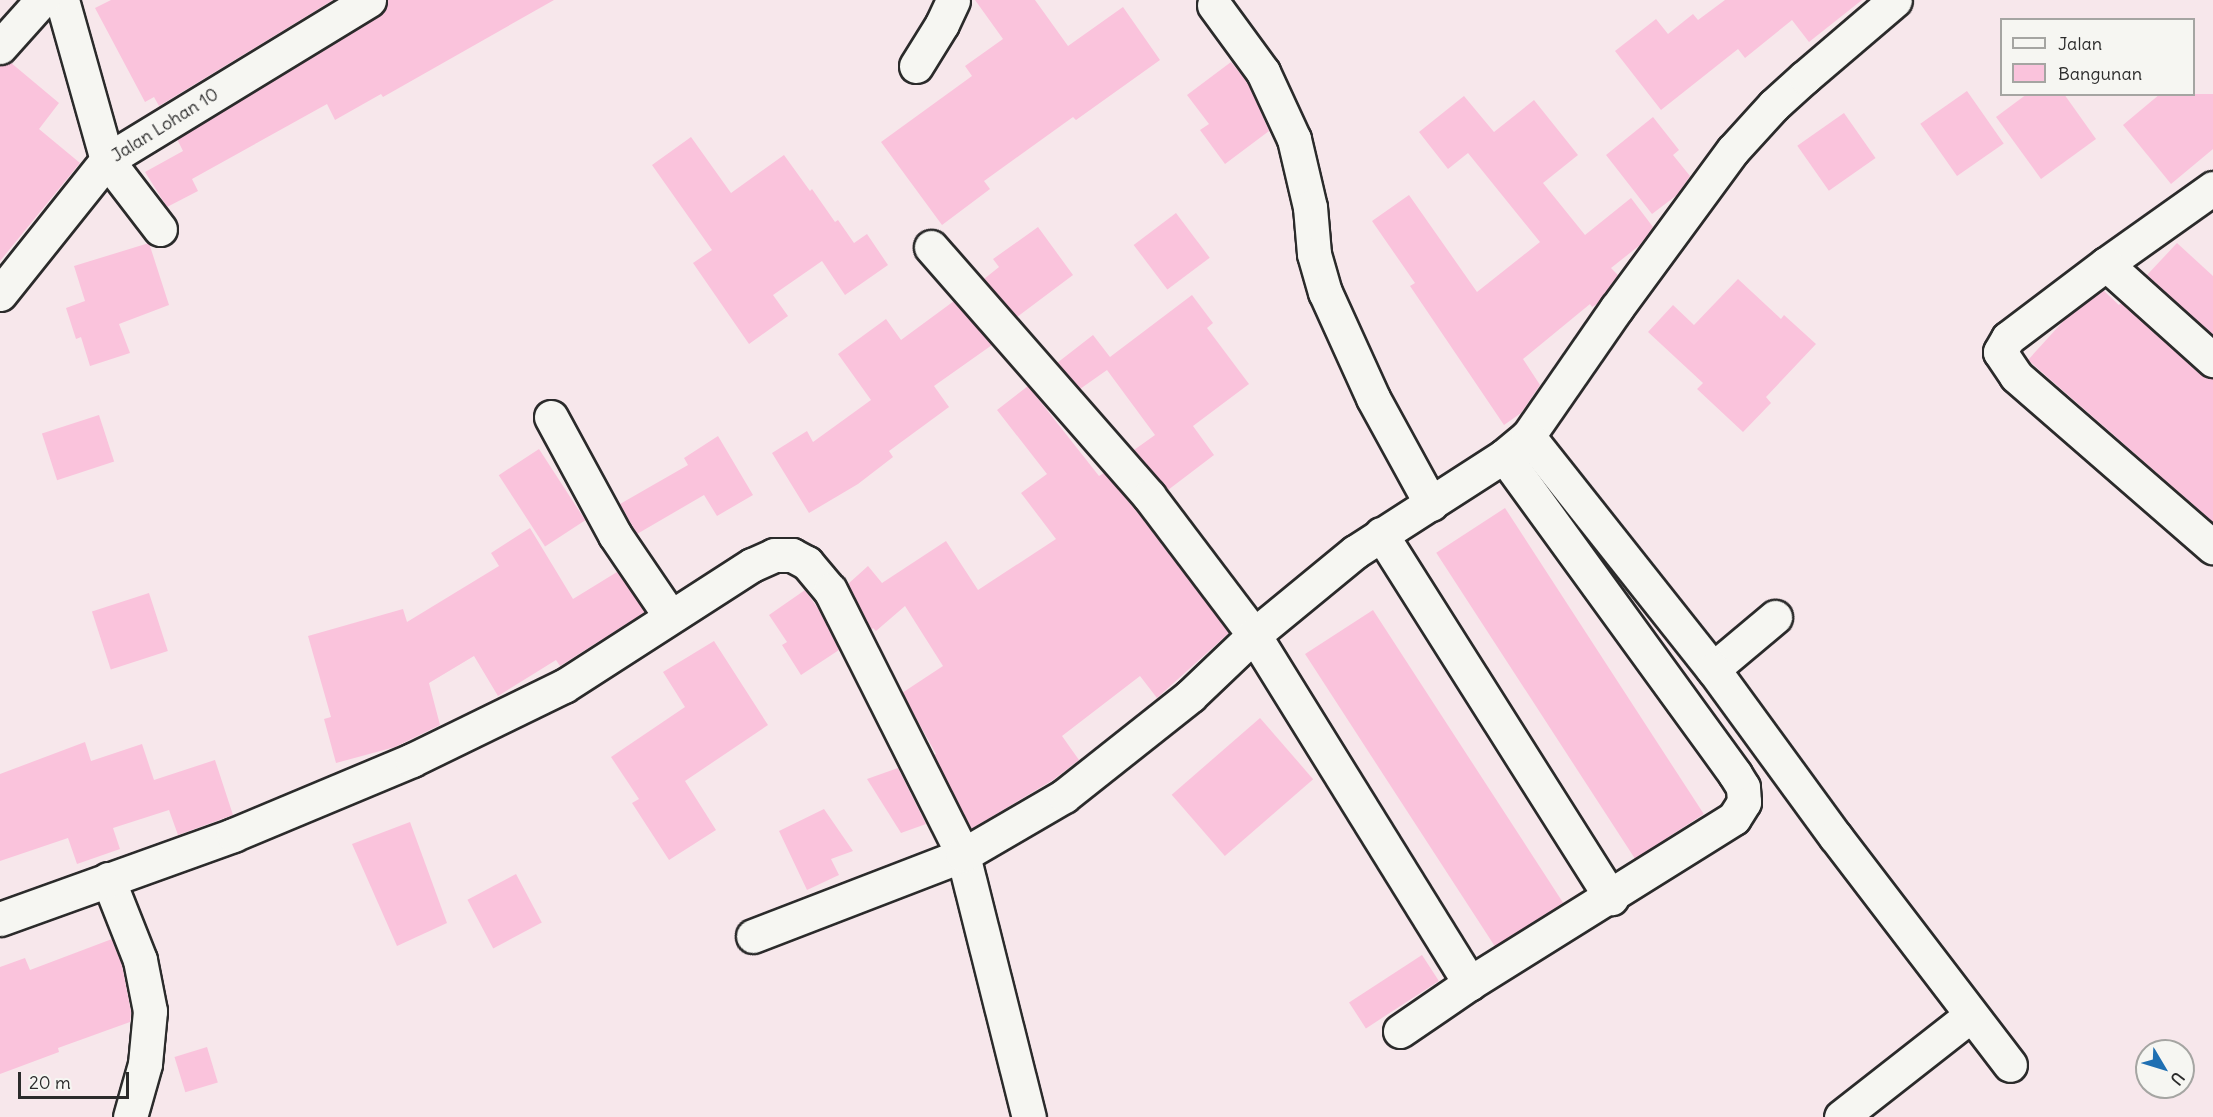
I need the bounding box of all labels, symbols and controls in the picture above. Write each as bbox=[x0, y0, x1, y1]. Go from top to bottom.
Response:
legend bbox=[2000, 18, 2195, 96]
text: Jalan bbox=[2058, 32, 2102, 55]
text: Bangunan bbox=[2058, 62, 2142, 85]
street label: Jalan Lohan 10 bbox=[107, 83, 223, 167]
north arrow bbox=[2135, 1039, 2195, 1099]
scale bar bbox=[21, 1060, 132, 1098]
text: U bbox=[2166, 1068, 2189, 1089]
text: 20 m bbox=[29, 1071, 71, 1094]

